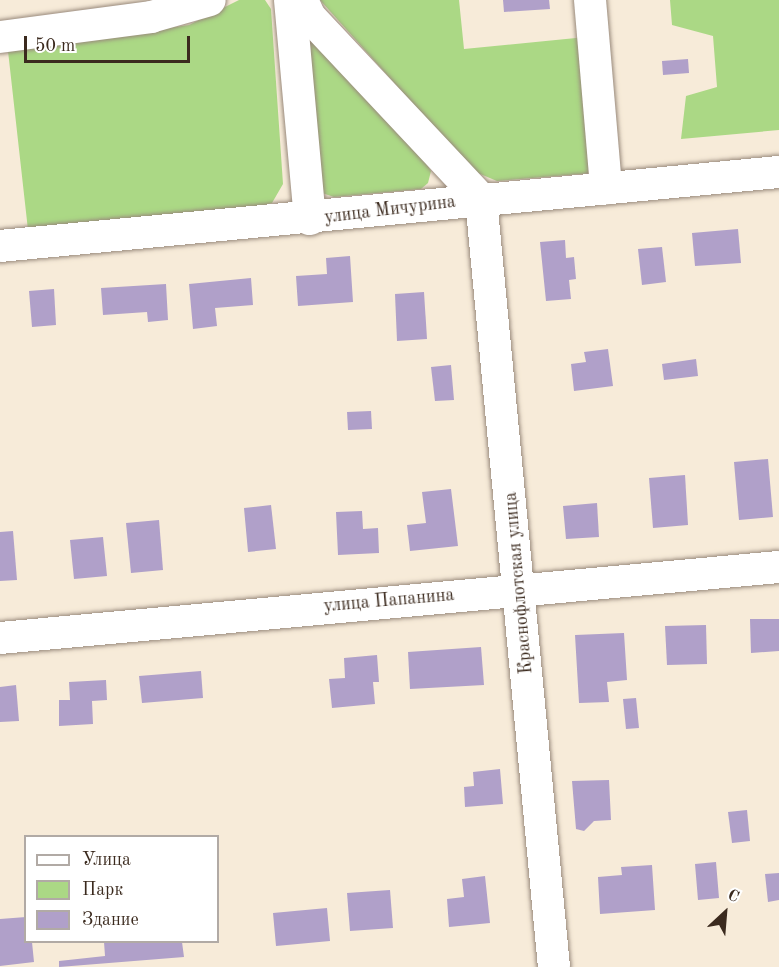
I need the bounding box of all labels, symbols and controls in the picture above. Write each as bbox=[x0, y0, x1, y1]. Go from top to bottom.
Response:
scale bar bbox=[27, 24, 194, 62]
text: 50 m bbox=[35, 37, 75, 55]
street label: улица Мичурина bbox=[323, 191, 457, 229]
street label: Краснофлотская улица bbox=[500, 491, 538, 675]
street label: улица Папанина bbox=[323, 585, 455, 617]
legend bbox=[24, 835, 219, 943]
text: Улица bbox=[82, 851, 131, 869]
text: Парк bbox=[82, 881, 123, 899]
north arrow bbox=[695, 883, 755, 943]
text: С bbox=[725, 887, 741, 906]
text: Здание bbox=[82, 911, 139, 929]

